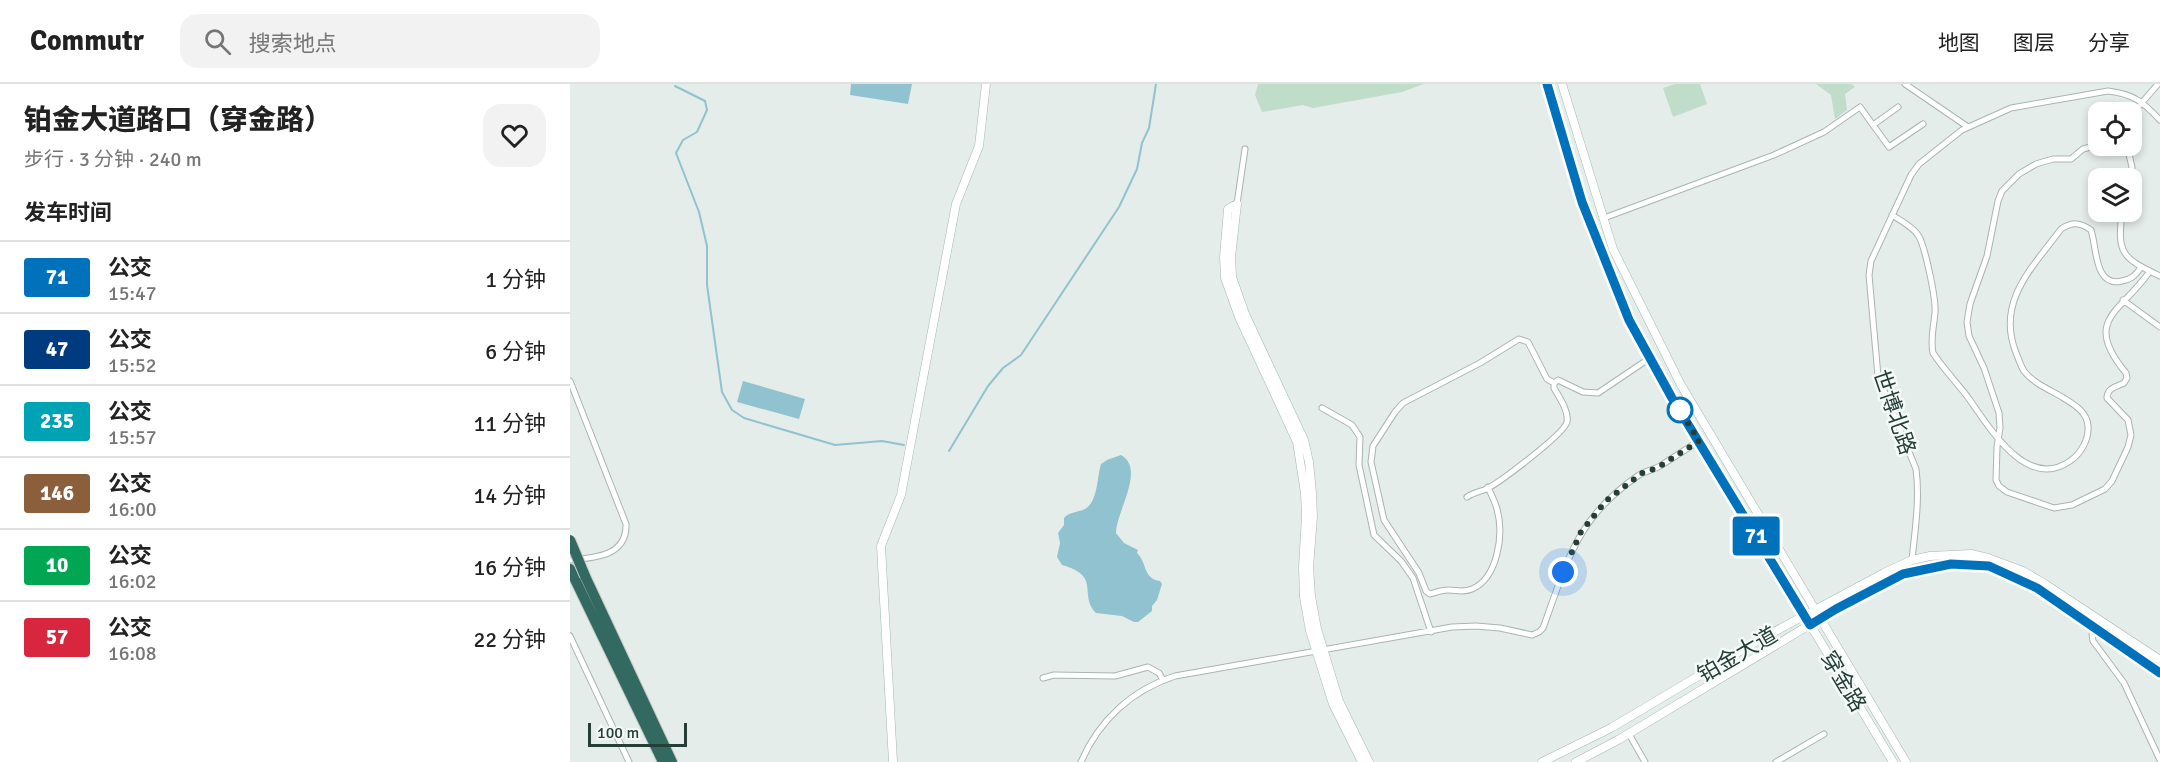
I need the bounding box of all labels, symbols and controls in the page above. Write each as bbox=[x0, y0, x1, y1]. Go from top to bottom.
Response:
search box bbox=[180, 14, 600, 68]
text: Commutr bbox=[30, 24, 144, 58]
icon: search bbox=[201, 25, 234, 58]
text: 搜索地点 bbox=[249, 30, 337, 57]
text: 地图 bbox=[1938, 30, 1980, 56]
text: 图层 bbox=[2013, 30, 2055, 56]
text: 分享 bbox=[2088, 30, 2130, 56]
map controls bbox=[2088, 102, 2142, 222]
button: locate bbox=[2088, 102, 2142, 156]
text: 铂金大道路口（穿金路） bbox=[24, 103, 332, 137]
button: heart bbox=[483, 104, 546, 167]
text: 步行 · 3 分钟 · 240 m bbox=[24, 147, 202, 172]
button: layers bbox=[2088, 168, 2142, 222]
text: 发车时间 bbox=[24, 199, 112, 226]
text: 公交 bbox=[108, 254, 152, 281]
text: 71 bbox=[46, 264, 68, 290]
text: 1 分钟 bbox=[485, 266, 546, 293]
text: 15:47 bbox=[108, 281, 157, 306]
text: 公交 bbox=[108, 326, 152, 353]
text: 47 bbox=[46, 336, 68, 362]
text: 6 分钟 bbox=[485, 338, 546, 365]
text: 15:52 bbox=[108, 353, 157, 378]
street label: 世博北路 bbox=[1867, 366, 1922, 458]
unlabelled marker bbox=[1667, 397, 1693, 423]
text: 公交 bbox=[108, 398, 152, 425]
text: 235 bbox=[40, 408, 74, 434]
text: 11 分钟 bbox=[473, 410, 546, 437]
text: 15:57 bbox=[108, 425, 157, 450]
text: 公交 bbox=[108, 470, 152, 497]
text: 146 bbox=[40, 480, 74, 506]
text: 14 分钟 bbox=[473, 482, 546, 509]
text: 16:00 bbox=[108, 497, 157, 522]
line badge: 71 bbox=[1729, 516, 1783, 556]
text: 71 bbox=[1745, 523, 1767, 549]
text: 公交 bbox=[108, 542, 152, 569]
text: 10 bbox=[46, 552, 68, 578]
text: 16 分钟 bbox=[473, 554, 546, 581]
your location bbox=[1548, 557, 1578, 587]
text: 16:02 bbox=[108, 569, 157, 594]
text: 公交 bbox=[108, 614, 152, 641]
street label: 铂金大道 bbox=[1692, 621, 1782, 688]
text: 57 bbox=[46, 624, 68, 650]
text: 22 分钟 bbox=[473, 626, 546, 653]
text: 16:08 bbox=[108, 641, 157, 666]
street label: 穿金路 bbox=[1815, 646, 1872, 717]
scale bar bbox=[588, 720, 687, 748]
text: 100 m bbox=[597, 723, 639, 743]

